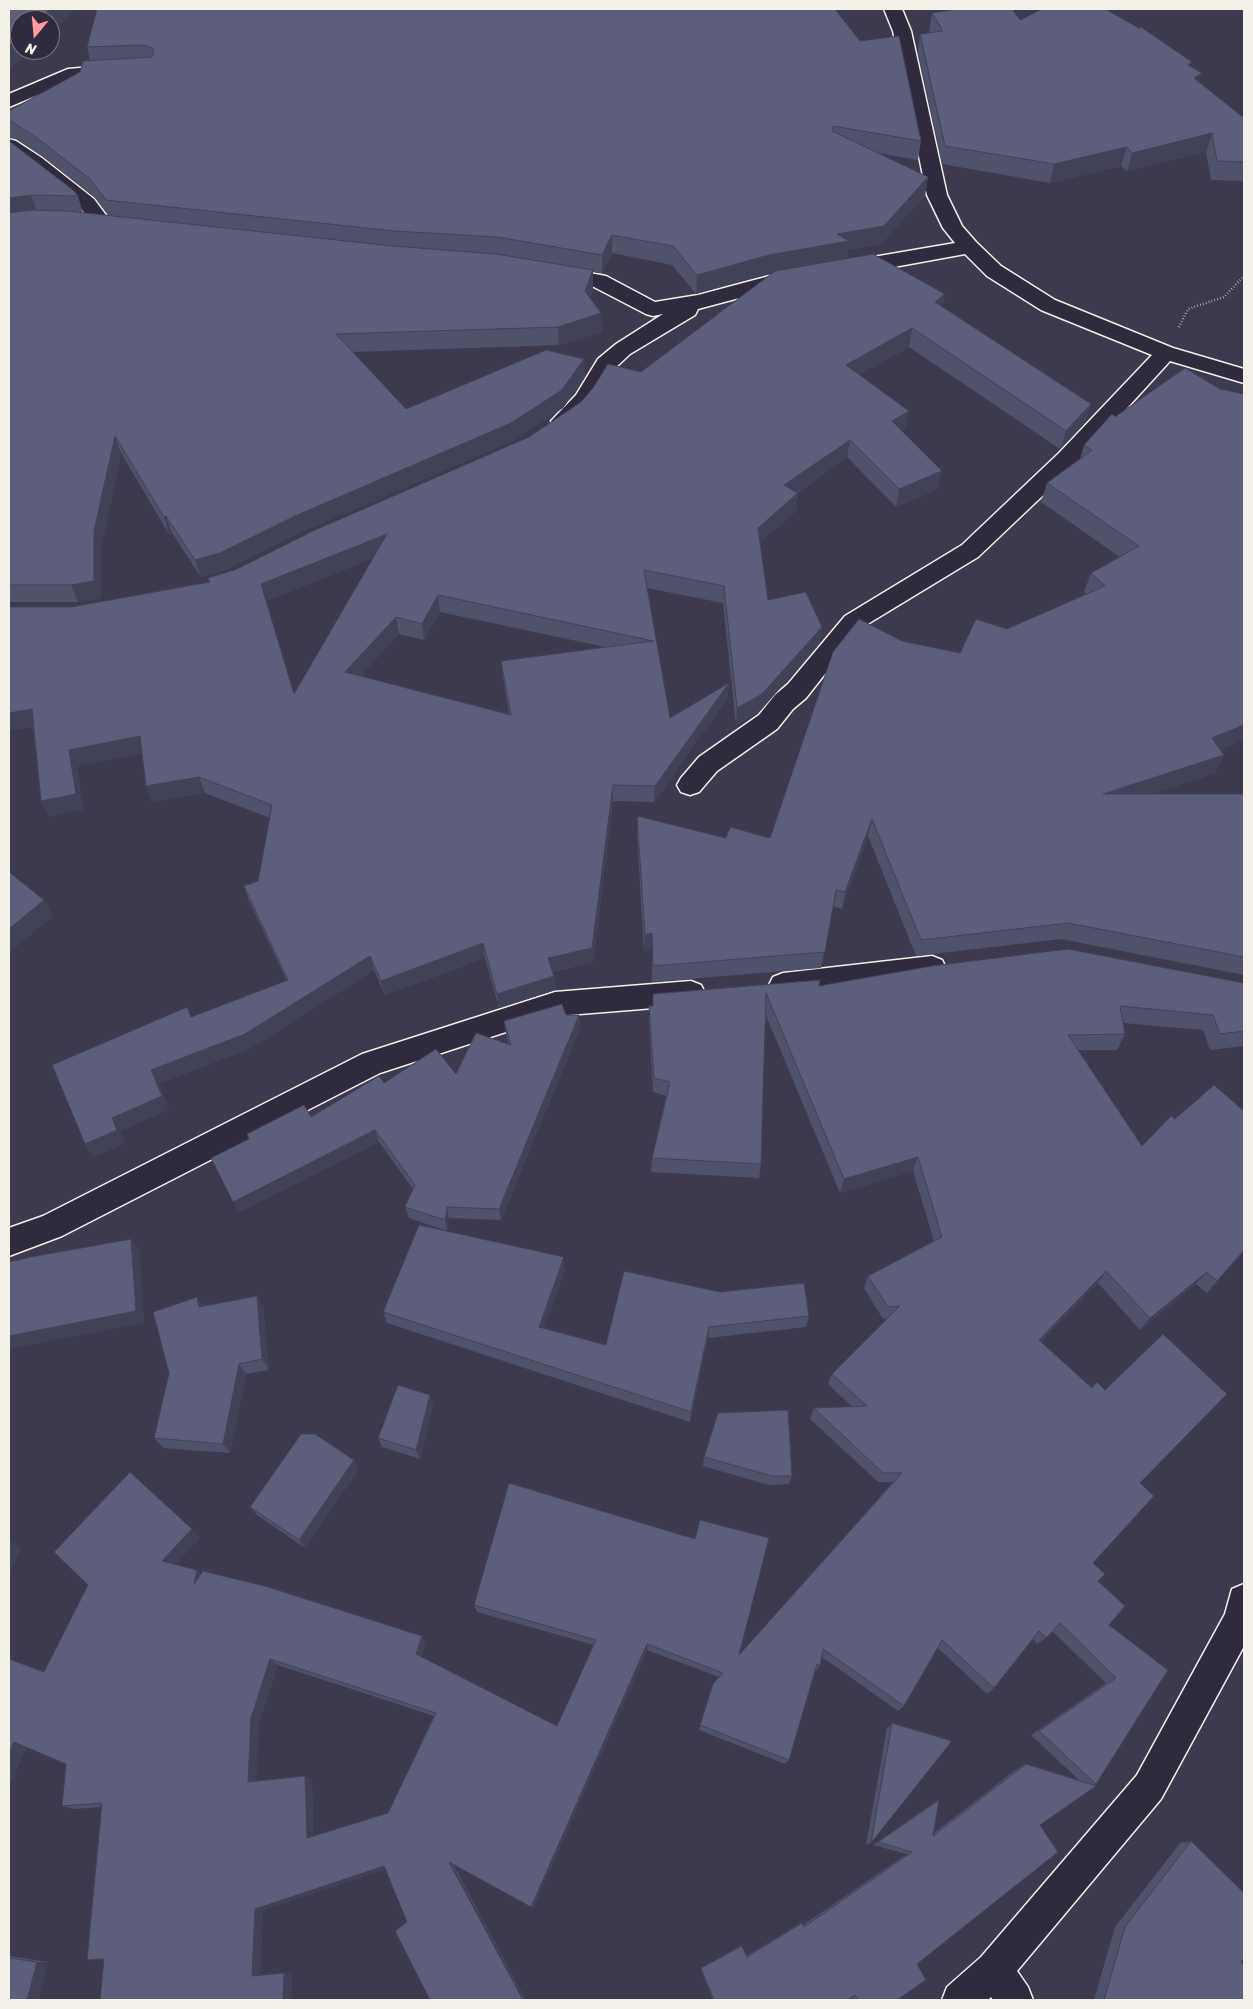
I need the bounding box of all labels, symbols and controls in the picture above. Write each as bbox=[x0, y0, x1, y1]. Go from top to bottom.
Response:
north arrow bbox=[10, 10, 60, 60]
text: N bbox=[22, 35, 39, 62]

